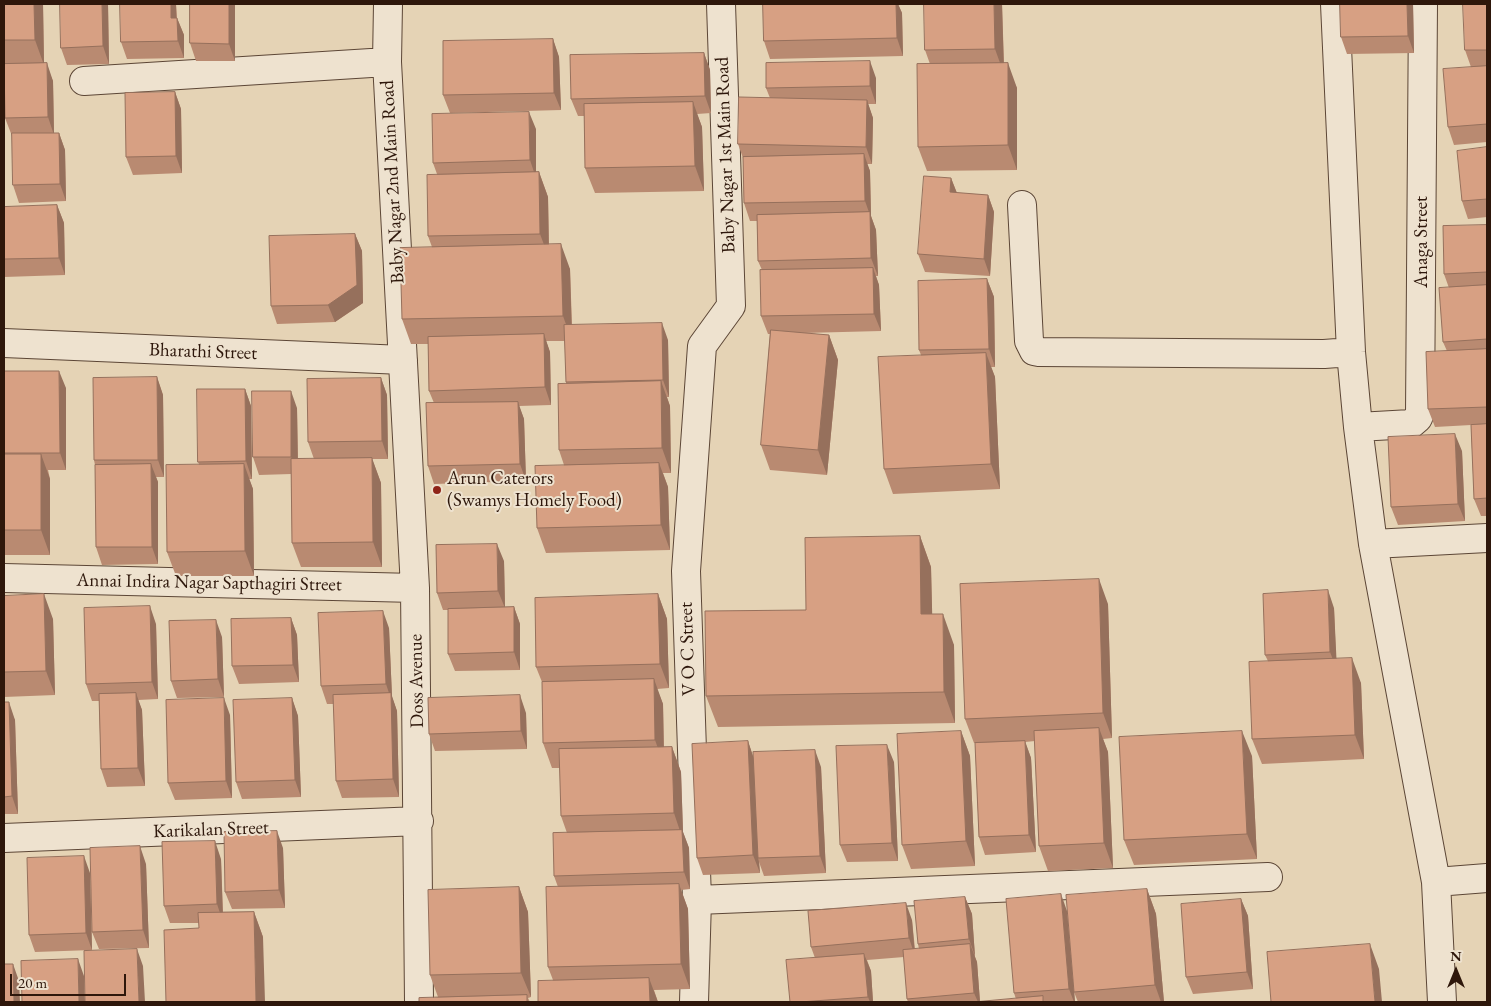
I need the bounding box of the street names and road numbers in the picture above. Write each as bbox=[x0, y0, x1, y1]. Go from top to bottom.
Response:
street label: Baby Nagar 1st Main Road bbox=[711, 56, 741, 254]
street label: Baby Nagar 2nd Main Road bbox=[376, 80, 410, 284]
street label: Anaga Street bbox=[1411, 196, 1433, 288]
street label: Bharathi Street bbox=[148, 339, 258, 365]
street label: Annai Indira Nagar Sapthagiri Street bbox=[76, 569, 342, 597]
street label: V O C Street bbox=[675, 602, 701, 696]
street label: Doss Avenue bbox=[405, 634, 429, 728]
street label: Karikalan Street bbox=[153, 817, 269, 843]

